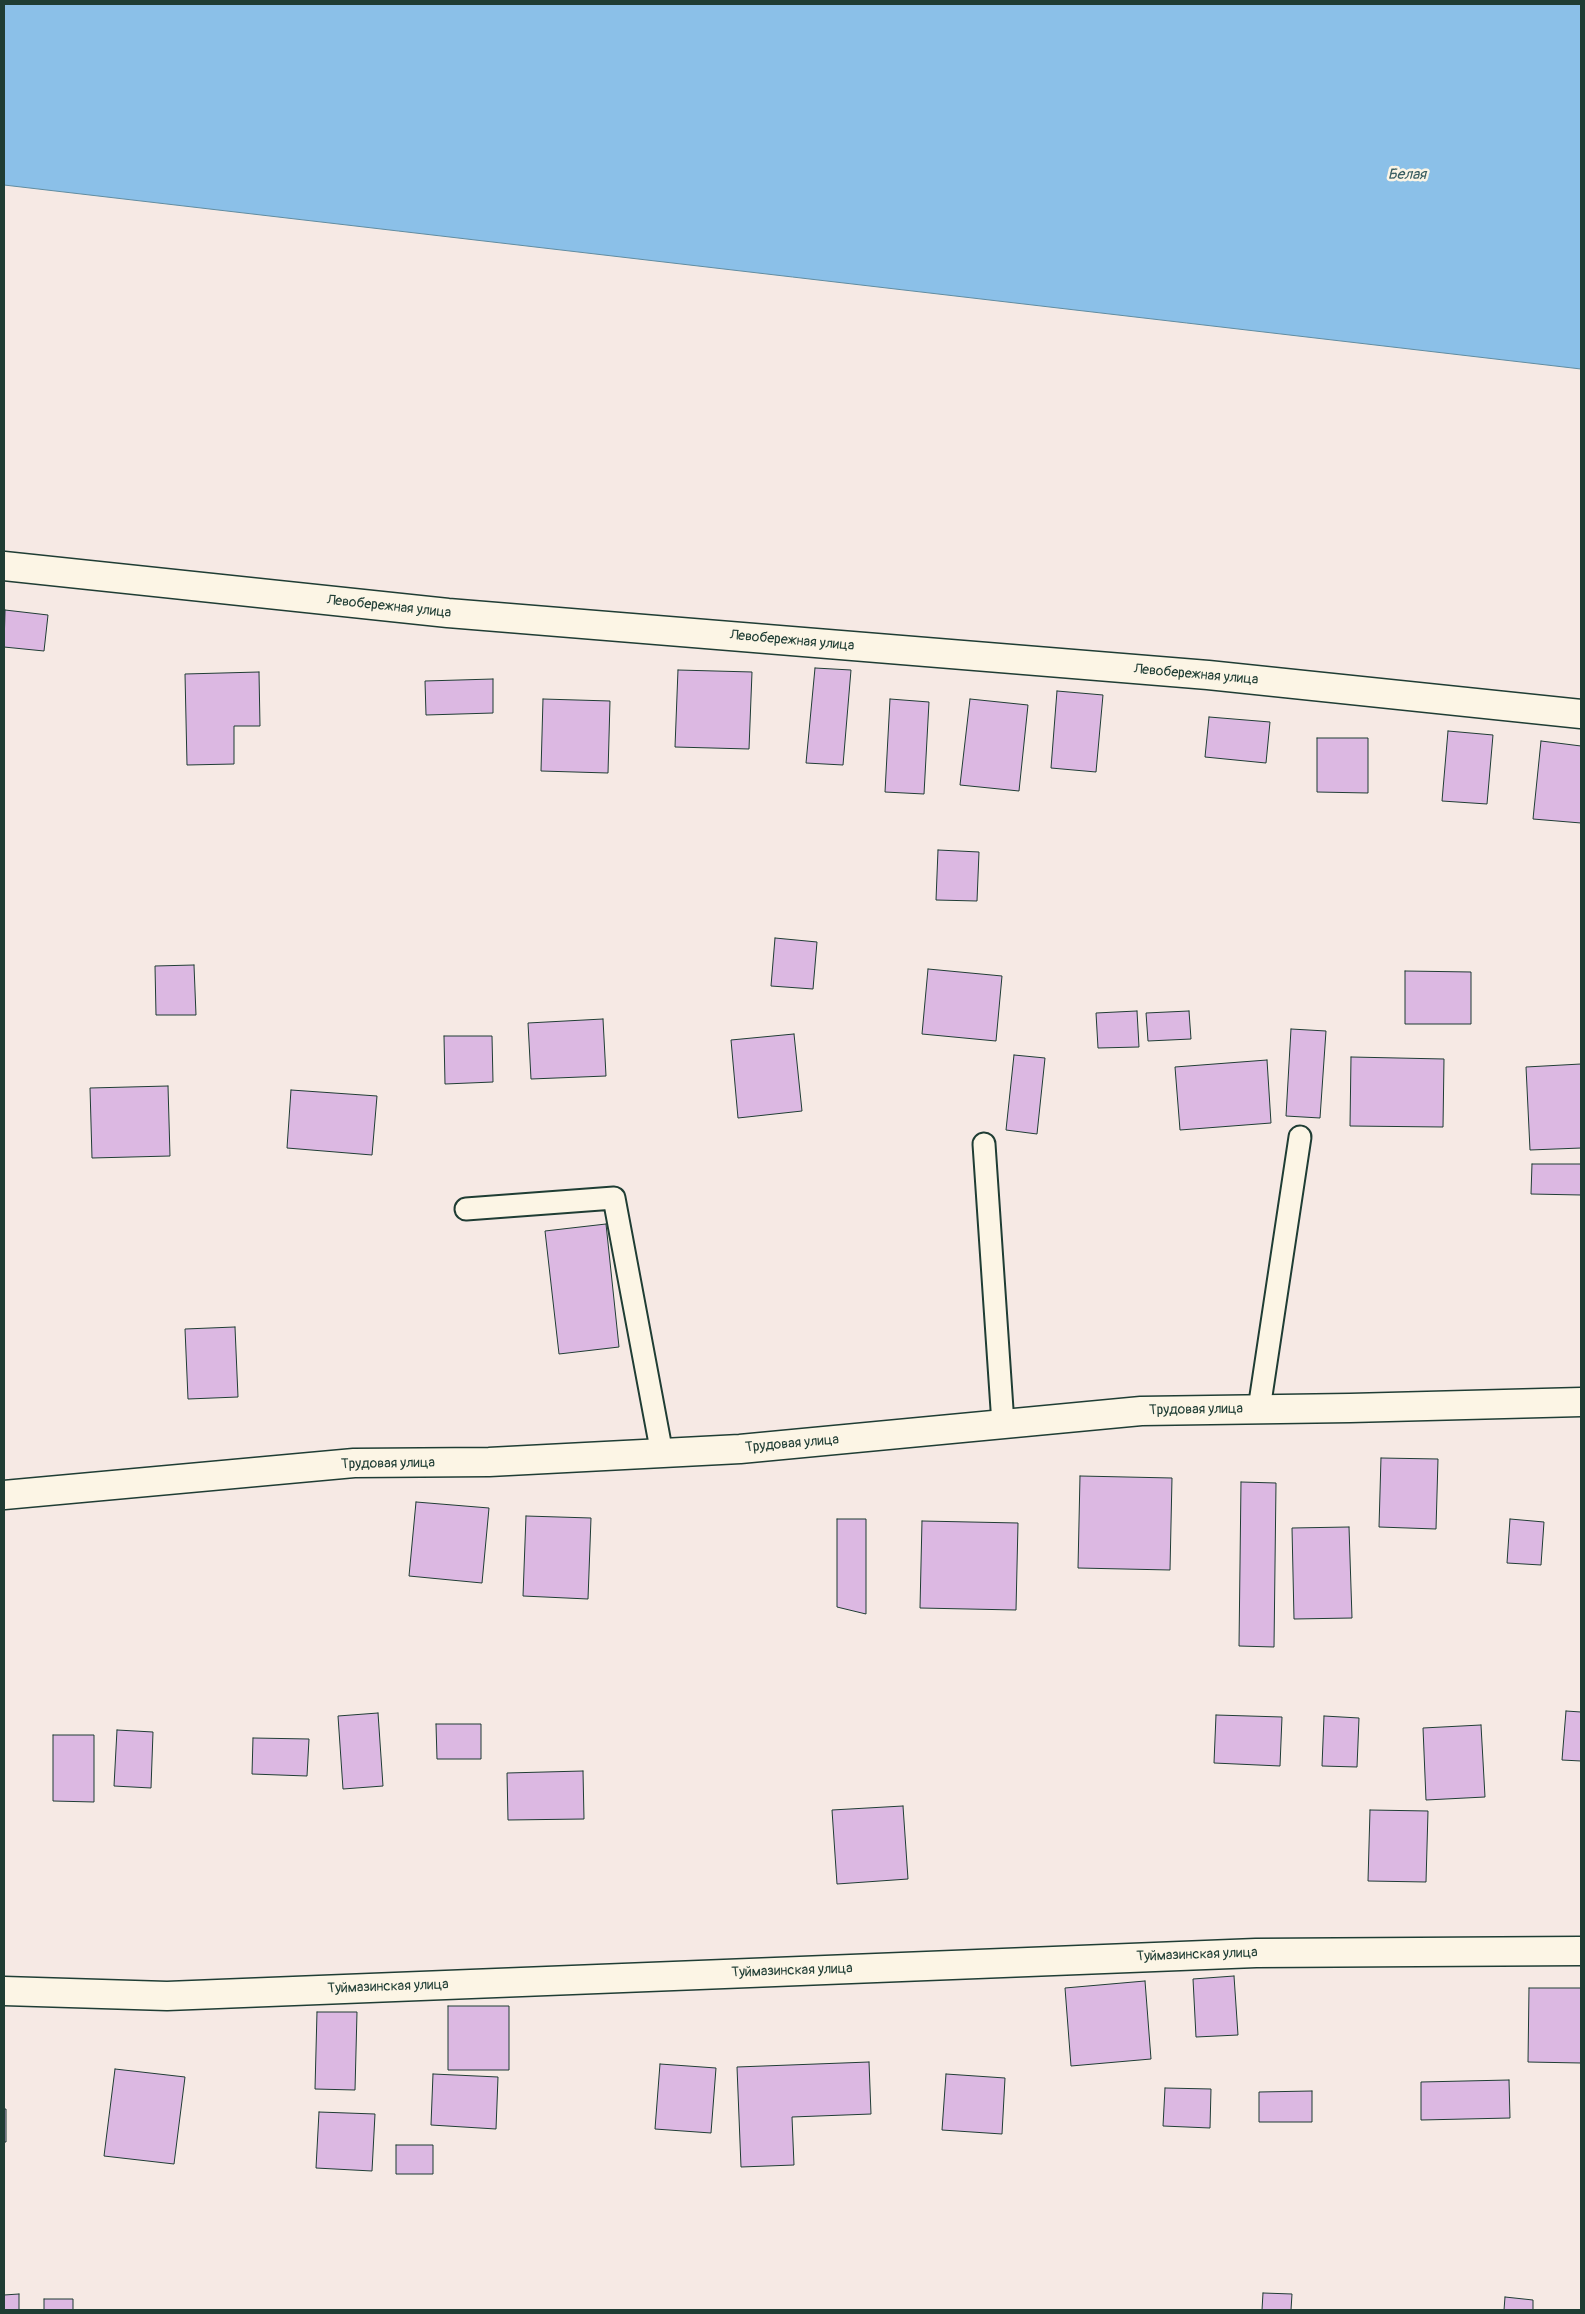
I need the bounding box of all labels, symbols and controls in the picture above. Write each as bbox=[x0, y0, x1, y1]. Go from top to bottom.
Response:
water label: Белая bbox=[1388, 166, 1426, 184]
street label: Левобережная улица bbox=[326, 592, 452, 622]
street label: Левобережная улица bbox=[729, 627, 855, 655]
street label: Левобережная улица bbox=[1133, 661, 1259, 689]
street label: Трудовая улица bbox=[1149, 1401, 1243, 1419]
street label: Трудовая улица bbox=[744, 1432, 840, 1456]
street label: Трудовая улица bbox=[341, 1455, 435, 1473]
street label: Туймазинская улица bbox=[1136, 1944, 1258, 1966]
street label: Туймазинская улица bbox=[731, 1960, 853, 1982]
street label: Туймазинская улица bbox=[327, 1976, 449, 1998]

